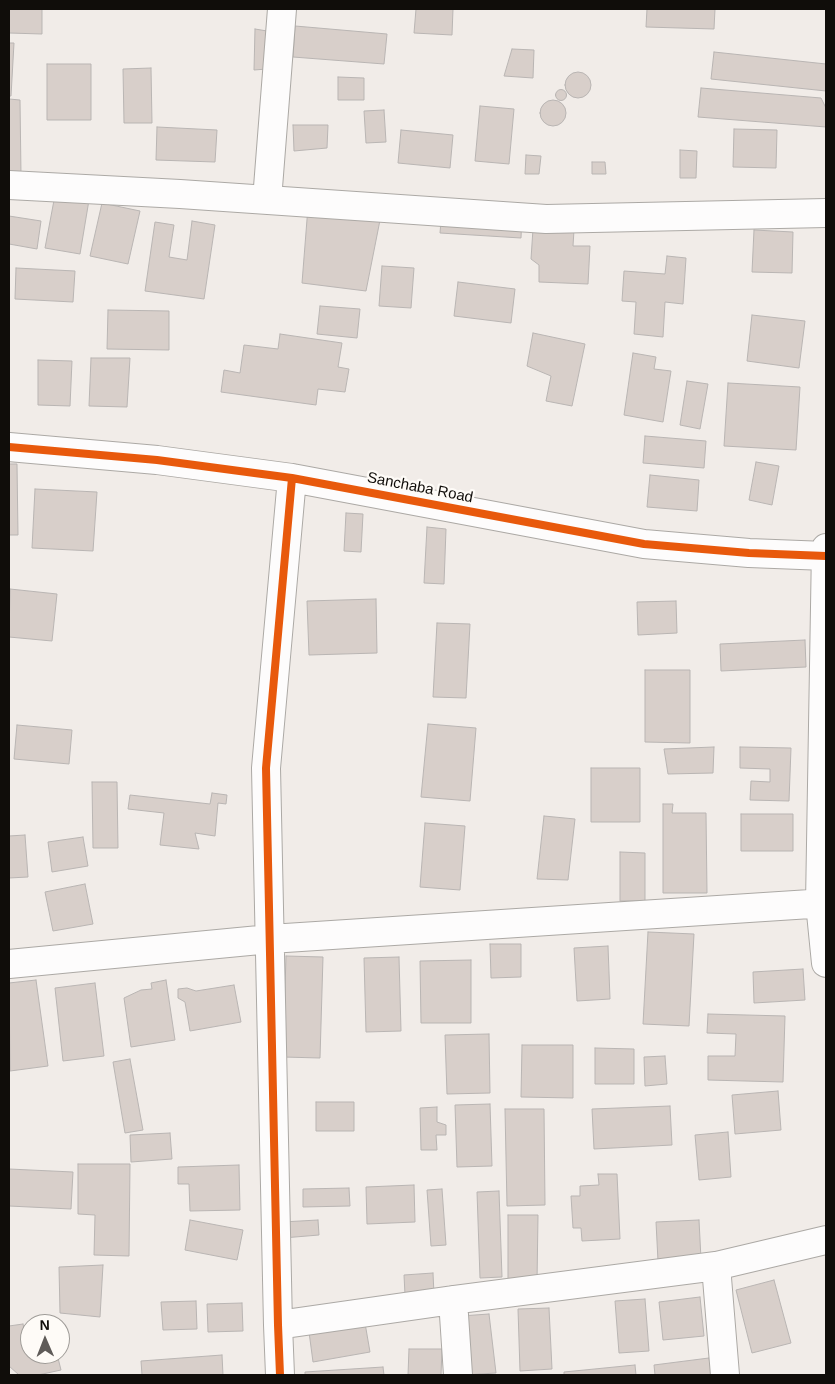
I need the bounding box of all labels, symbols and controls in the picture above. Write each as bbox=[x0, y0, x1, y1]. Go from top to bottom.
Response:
street label: Sanchaba Road bbox=[365, 469, 475, 507]
north arrow bbox=[20, 1314, 70, 1364]
text: N bbox=[40, 1317, 50, 1333]

